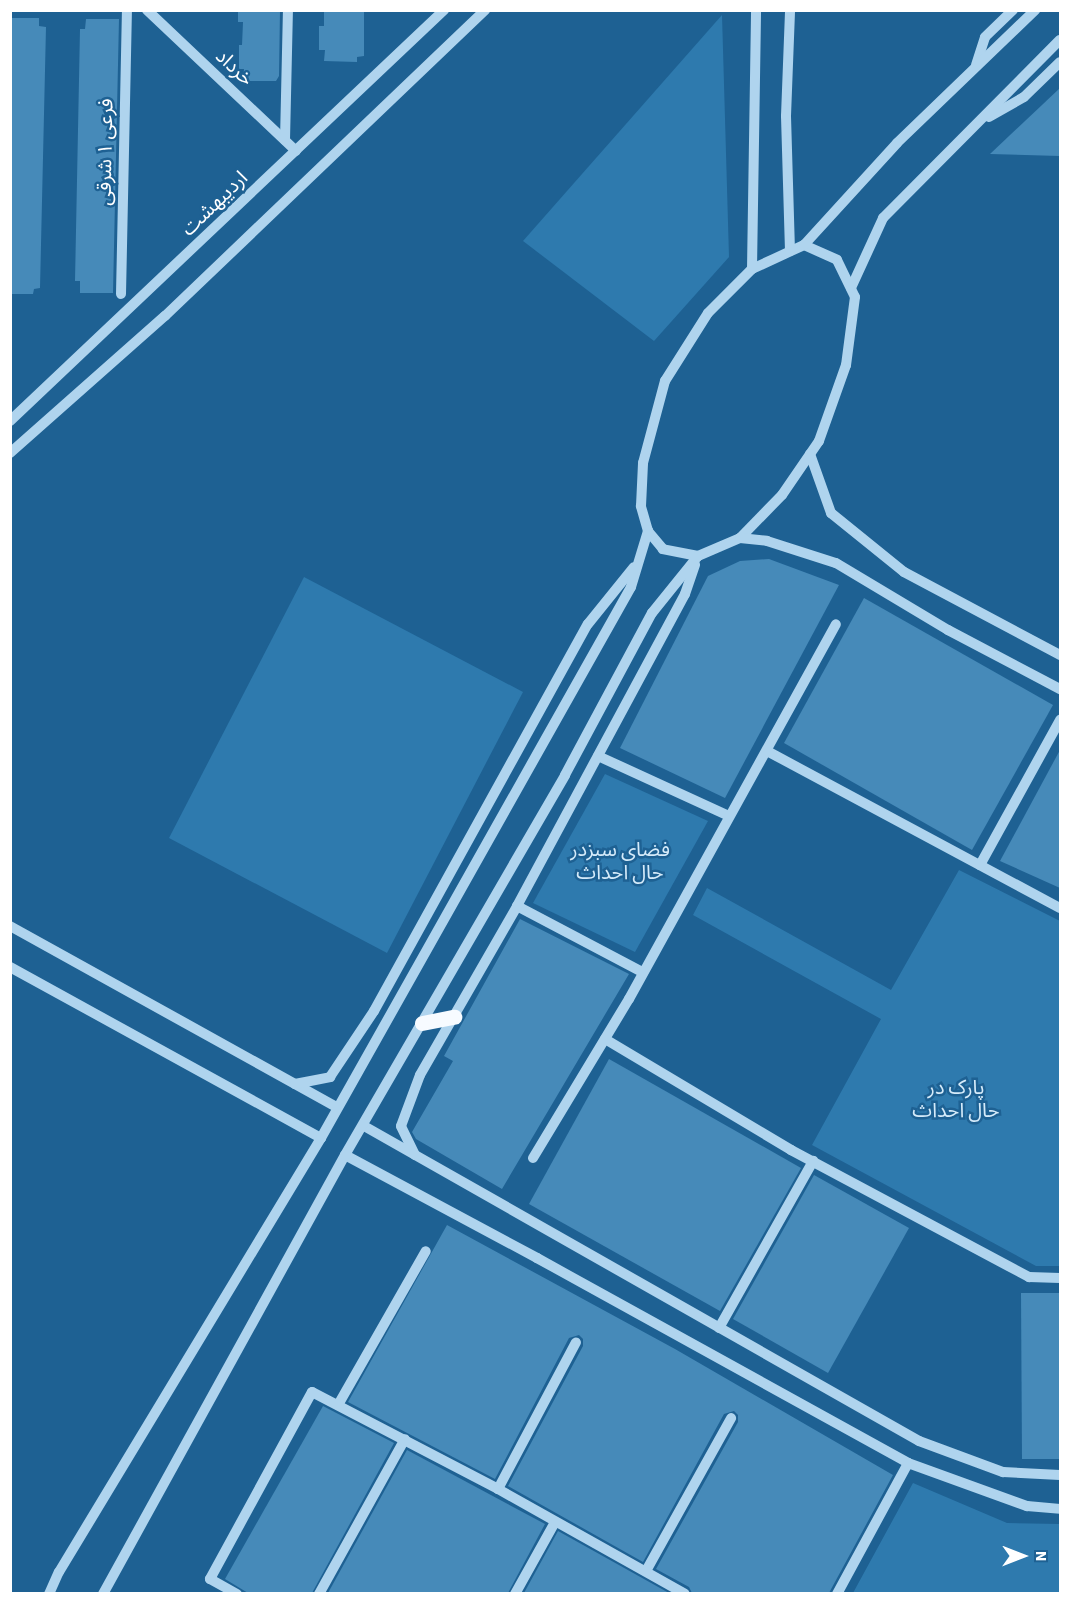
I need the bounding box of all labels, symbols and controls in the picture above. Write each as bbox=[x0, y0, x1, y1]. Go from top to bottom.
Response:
street label: خرداد bbox=[210, 45, 258, 91]
street label: فرعی ۱ شرقی bbox=[93, 98, 119, 206]
street label: اردیبهشت bbox=[177, 167, 253, 241]
park label: فضای سبزدر حال احداث bbox=[570, 839, 670, 886]
park label: پارک در حال احداث bbox=[912, 1077, 1000, 1124]
north arrow bbox=[993, 1526, 1053, 1586]
text: N bbox=[1030, 1551, 1052, 1561]

